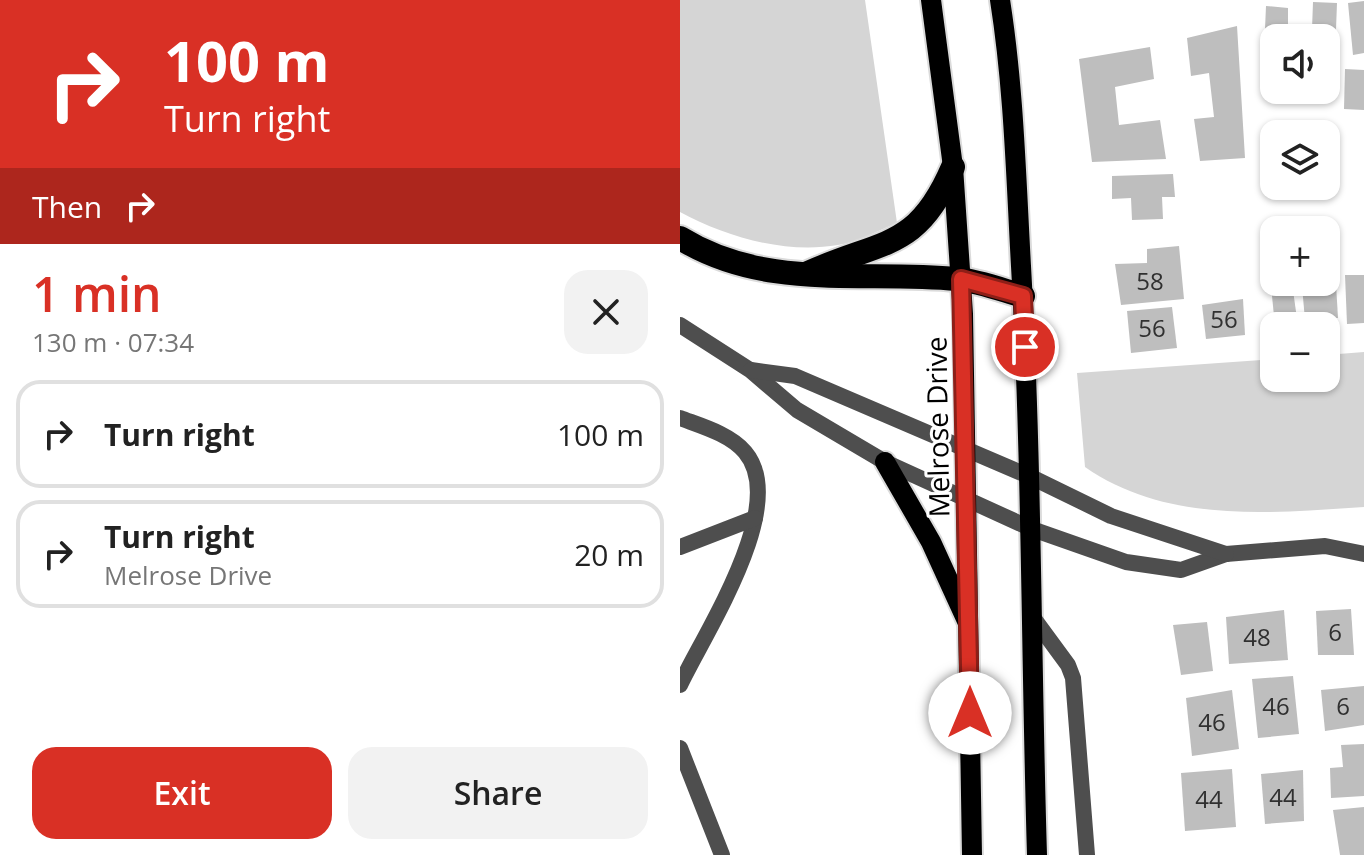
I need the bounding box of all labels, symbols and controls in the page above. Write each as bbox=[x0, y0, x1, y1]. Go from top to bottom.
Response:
text: 100 m bbox=[164, 22, 330, 98]
map controls bbox=[1260, 24, 1340, 392]
button: sound bbox=[1260, 24, 1340, 104]
icon: right bbox=[32, 32, 136, 136]
text: Turn right bbox=[164, 94, 330, 143]
button: layers bbox=[1260, 120, 1340, 200]
icon: right bbox=[118, 184, 162, 228]
text: Then bbox=[32, 186, 102, 227]
button: + bbox=[1260, 216, 1340, 296]
text: 1 min bbox=[32, 261, 162, 326]
house number: 58 bbox=[1136, 264, 1164, 297]
button: close bbox=[564, 270, 648, 354]
house number: 56 bbox=[1210, 302, 1238, 335]
house number: 56 bbox=[1138, 311, 1166, 344]
button: − bbox=[1260, 312, 1340, 392]
pin bbox=[991, 313, 1059, 381]
text: 130 m · 07:34 bbox=[32, 324, 194, 360]
icon: arrive bbox=[1003, 325, 1047, 369]
street label: Melrose Drive bbox=[916, 336, 958, 518]
icon: right bbox=[36, 412, 80, 456]
text: Turn right bbox=[104, 414, 255, 455]
text: 100 m bbox=[557, 414, 644, 455]
text: Turn right bbox=[104, 516, 255, 557]
icon: right bbox=[36, 532, 80, 576]
text: 20 m bbox=[574, 534, 644, 575]
text: Melrose Drive bbox=[104, 557, 272, 593]
house number: 6 bbox=[1328, 615, 1342, 648]
house number: 48 bbox=[1243, 620, 1271, 653]
position arrow bbox=[928, 671, 1012, 755]
house number: 46 bbox=[1262, 689, 1290, 722]
house number: 6 bbox=[1336, 689, 1350, 722]
house number: 46 bbox=[1198, 705, 1226, 738]
button: Exit bbox=[32, 747, 332, 839]
button: Share bbox=[348, 747, 648, 839]
house number: 44 bbox=[1269, 780, 1297, 813]
house number: 44 bbox=[1195, 782, 1223, 815]

